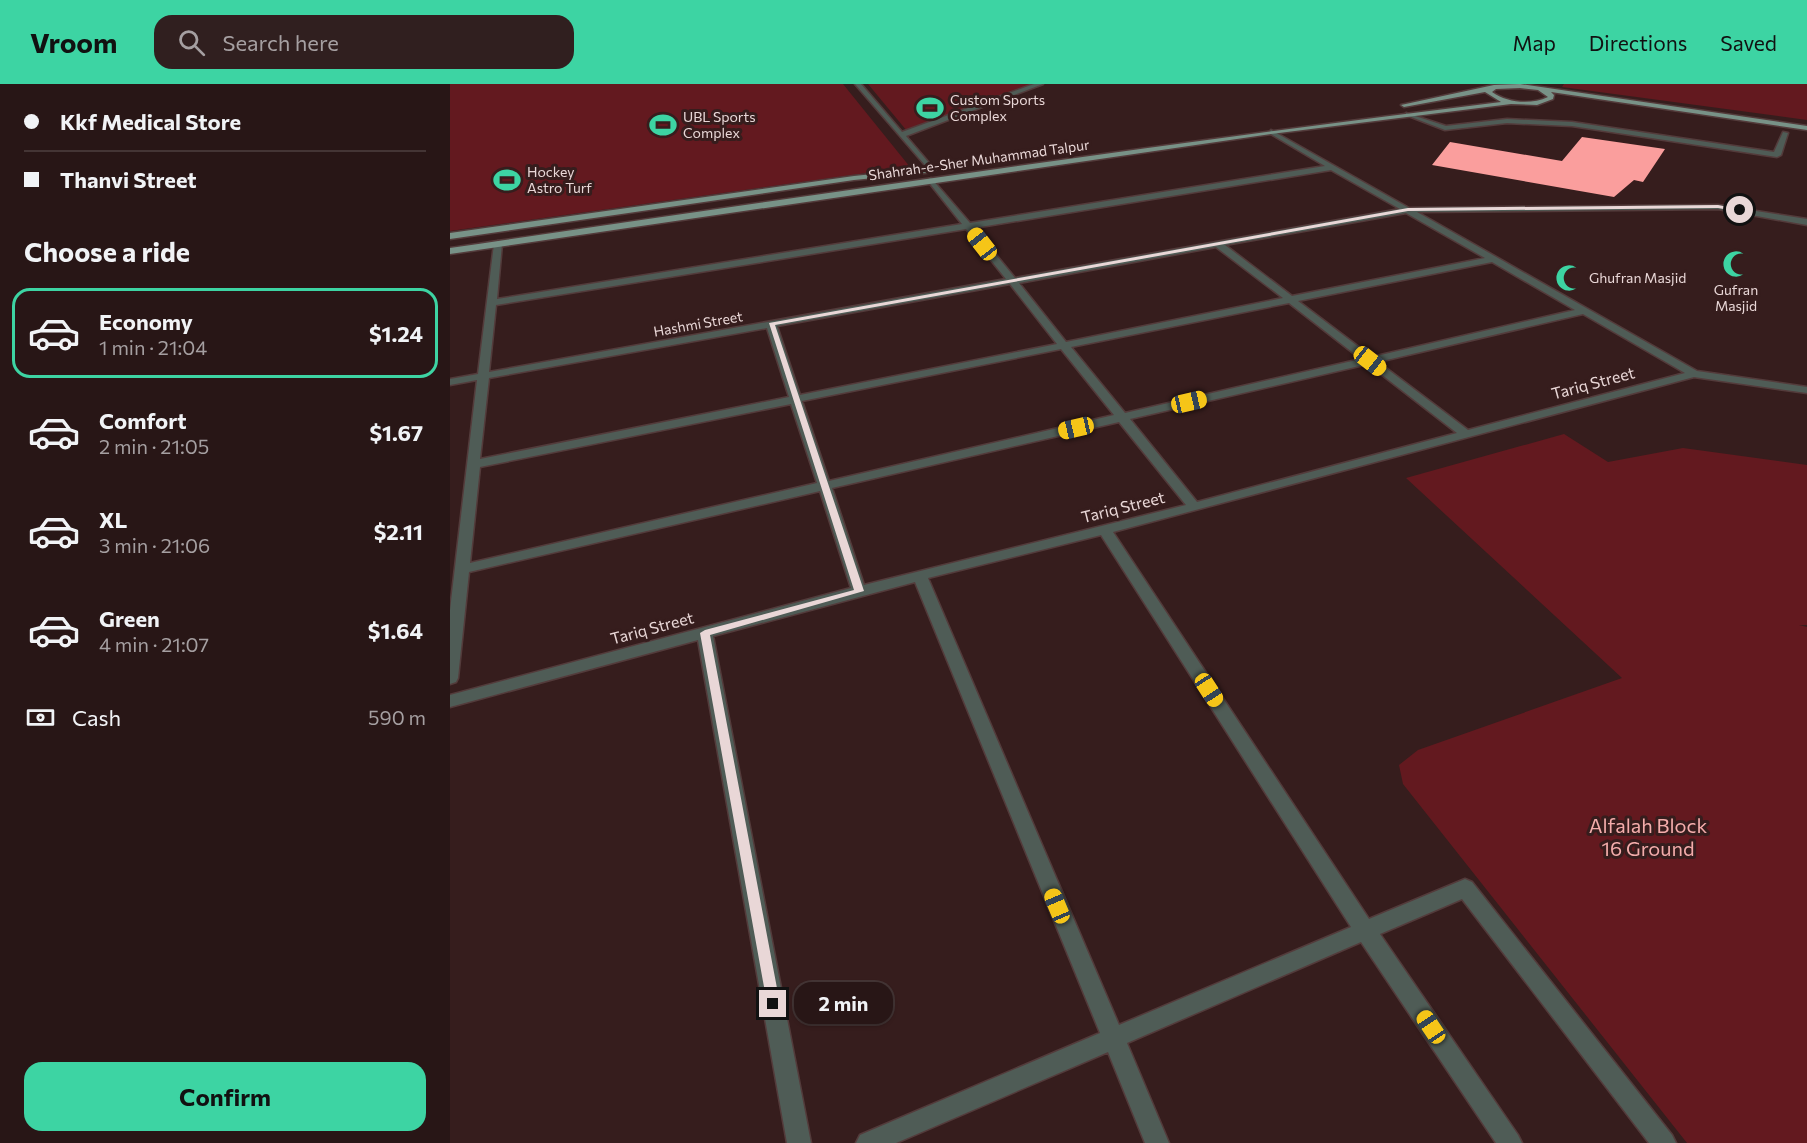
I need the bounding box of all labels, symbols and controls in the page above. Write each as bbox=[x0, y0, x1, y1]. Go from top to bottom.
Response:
search box bbox=[154, 15, 574, 69]
text: Vroom bbox=[30, 25, 118, 59]
icon: search bbox=[175, 26, 208, 59]
text: Search here bbox=[223, 29, 339, 56]
text: Map bbox=[1513, 30, 1556, 55]
text: Directions bbox=[1589, 30, 1687, 55]
text: Saved bbox=[1720, 30, 1777, 55]
place label: Custom Sports Complex bbox=[950, 91, 1045, 124]
sports icon: Custom Sports Complex bbox=[915, 93, 945, 123]
text: Kkf Medical Store bbox=[60, 108, 241, 135]
place label: UBL Sports Complex bbox=[683, 108, 756, 141]
sports icon: UBL Sports Complex bbox=[648, 110, 678, 140]
street label: Shahrah-e-Sher Muhammad Talpur bbox=[867, 136, 1091, 183]
place label: Hockey Astro Turf bbox=[527, 163, 592, 196]
sports icon: Hockey Astro Turf bbox=[492, 165, 522, 195]
text: Thanvi Street bbox=[60, 166, 197, 193]
route start bbox=[1726, 196, 1753, 223]
car bbox=[964, 224, 1000, 264]
text: Choose a ride bbox=[24, 235, 190, 268]
mosque icon: Gufran Masjid bbox=[1721, 249, 1751, 279]
mosque icon: Ghufran Masjid bbox=[1554, 263, 1584, 293]
place label: Ghufran Masjid bbox=[1589, 269, 1686, 286]
place label: Gufran Masjid bbox=[1714, 281, 1758, 314]
icon: car bbox=[27, 306, 81, 360]
street label: Hashmi Street bbox=[652, 307, 744, 340]
text: Economy bbox=[99, 308, 193, 335]
text: $1.24 bbox=[369, 320, 423, 347]
text: 1 min · 21:04 bbox=[99, 335, 207, 359]
car bbox=[1350, 343, 1390, 379]
street label: Tariq Street bbox=[1549, 362, 1637, 403]
car bbox=[1169, 389, 1209, 415]
icon: car bbox=[27, 405, 81, 459]
text: Comfort bbox=[99, 407, 187, 434]
car bbox=[1056, 415, 1096, 441]
text: $1.67 bbox=[369, 419, 423, 446]
text: 2 min · 21:05 bbox=[99, 434, 209, 458]
street label: Tariq Street bbox=[1079, 487, 1167, 526]
icon: car bbox=[27, 504, 81, 558]
text: XL bbox=[99, 506, 127, 533]
text: $2.11 bbox=[374, 518, 423, 545]
text: 3 min · 21:06 bbox=[99, 533, 210, 557]
icon: car bbox=[27, 603, 81, 657]
text: Green bbox=[99, 605, 160, 632]
street label: Tariq Street bbox=[608, 607, 696, 648]
text: $1.64 bbox=[368, 617, 423, 644]
text: 4 min · 21:07 bbox=[99, 632, 209, 656]
car bbox=[1192, 670, 1226, 710]
icon: cash bbox=[24, 701, 57, 734]
text: Cash bbox=[72, 704, 121, 731]
text: 590 m bbox=[368, 705, 426, 729]
park label: Alfalah Block 16 Ground bbox=[1589, 813, 1707, 860]
car bbox=[1042, 886, 1072, 926]
callout: 2 min bbox=[794, 983, 893, 1025]
route end bbox=[759, 990, 786, 1017]
text: 2 min bbox=[819, 991, 868, 1015]
car bbox=[1413, 1007, 1449, 1047]
button: Confirm bbox=[24, 1062, 426, 1131]

